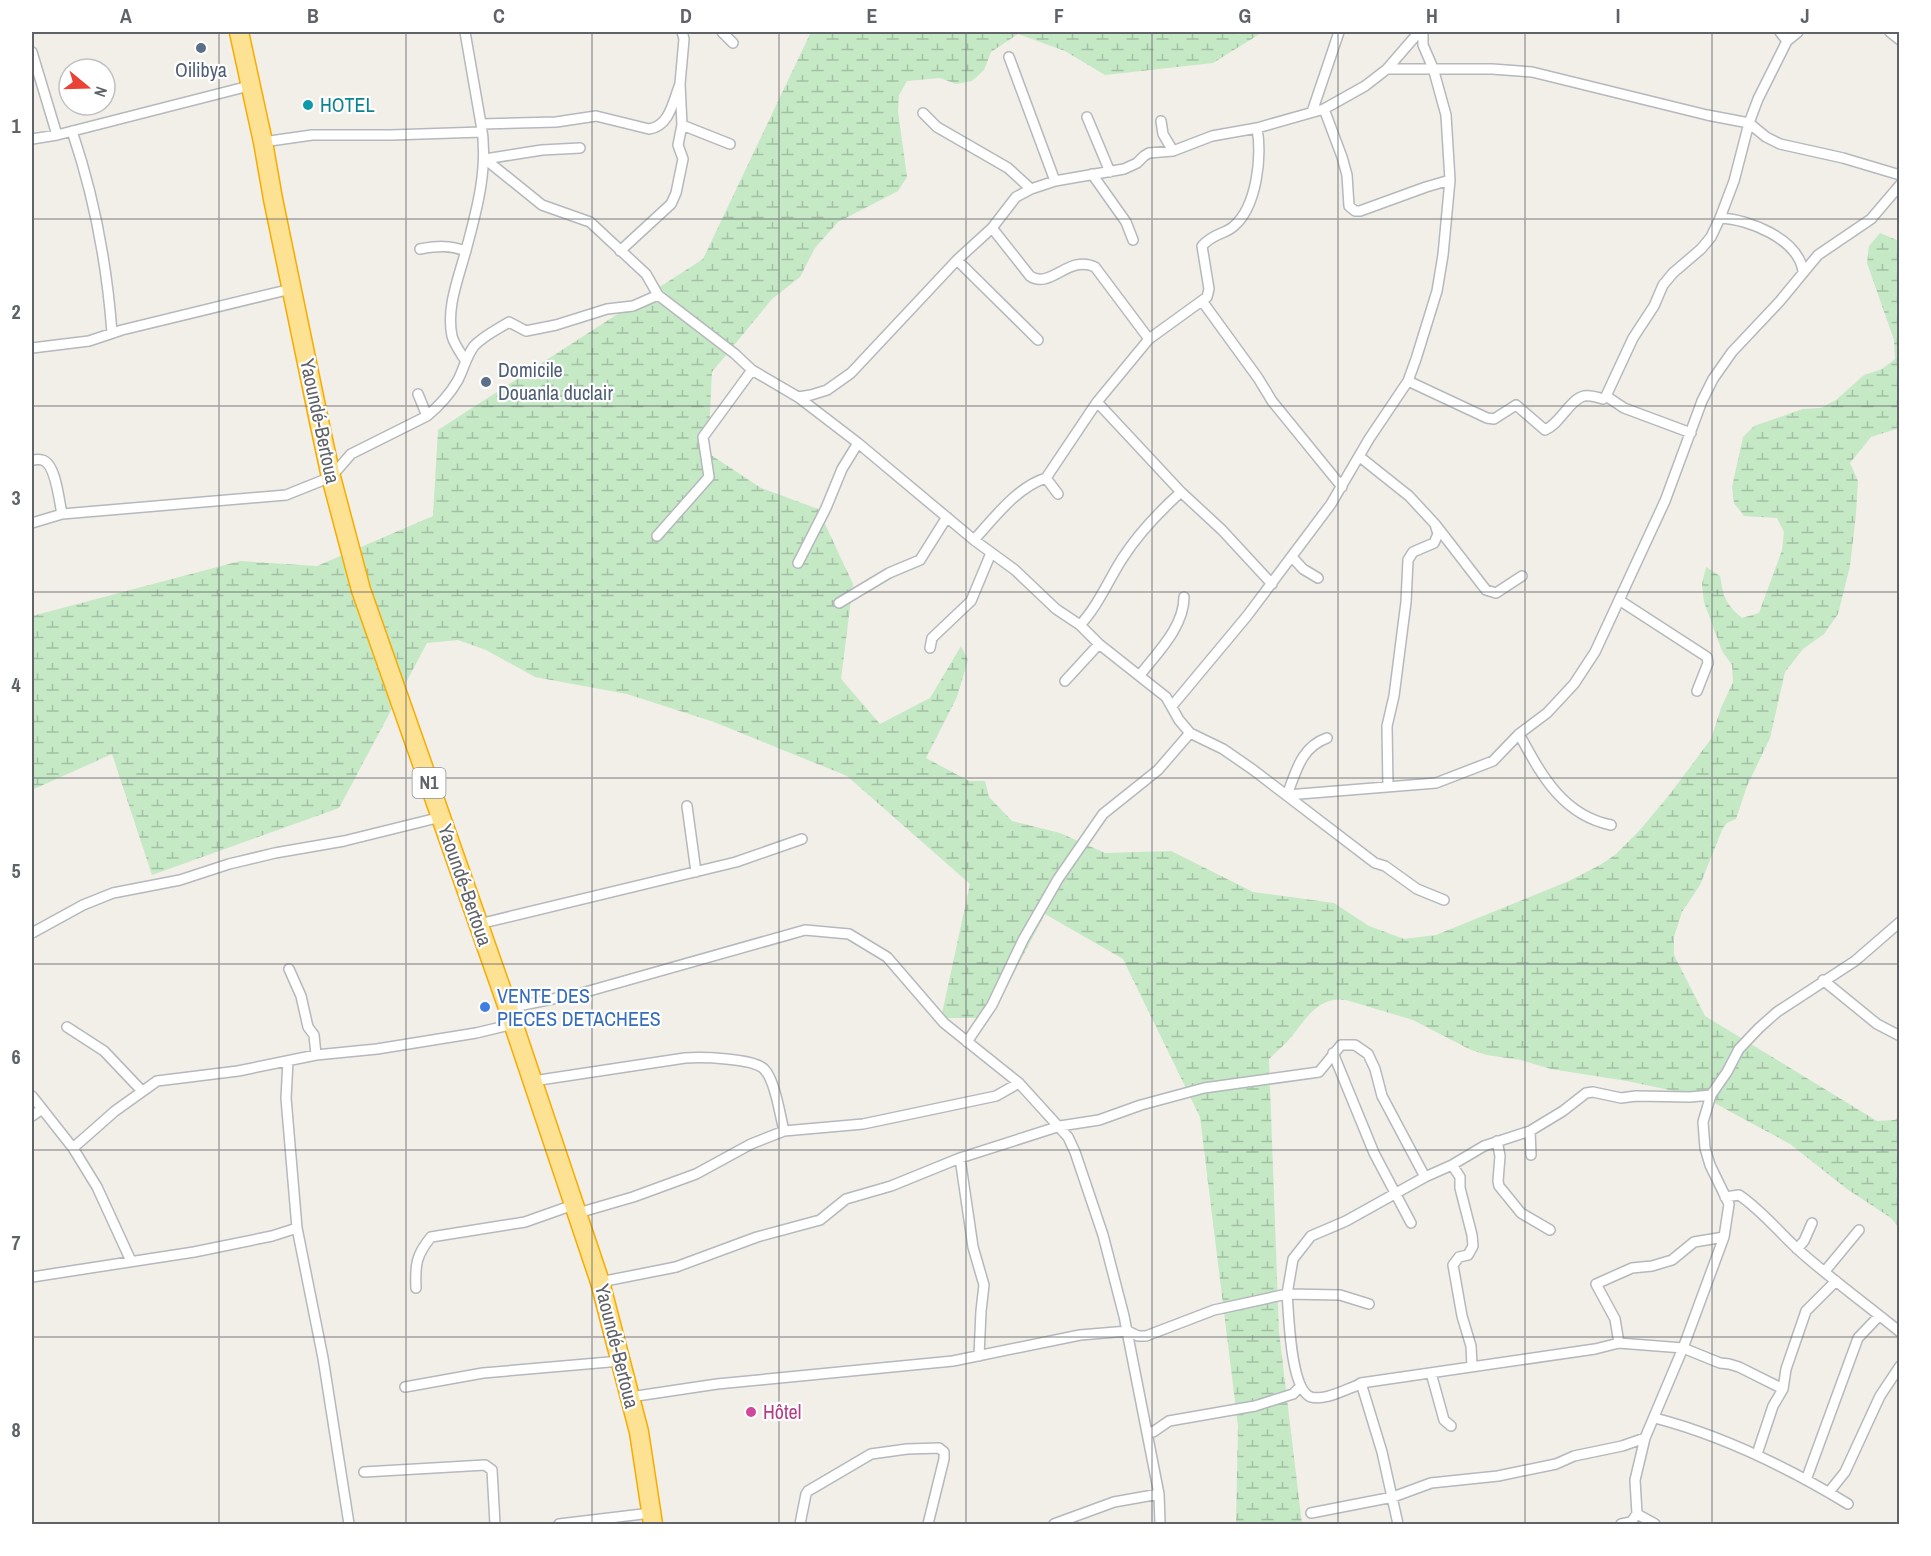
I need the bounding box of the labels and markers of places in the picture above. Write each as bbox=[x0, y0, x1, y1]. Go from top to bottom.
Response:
marker: Oilibya bbox=[194, 41, 208, 55]
place label: Oilibya bbox=[175, 56, 227, 83]
place label: HOTEL bbox=[320, 91, 375, 118]
marker: HOTEL bbox=[301, 98, 315, 112]
place label: Domicile Douanla duclair bbox=[498, 356, 613, 406]
marker: Domicile Douanla duclair bbox=[479, 375, 493, 389]
place label: VENTE DES PIECES DETACHEES bbox=[497, 982, 661, 1032]
marker: VENTE DES PIECES DETACHEES bbox=[478, 1000, 492, 1014]
place label: Hôtel bbox=[763, 1398, 801, 1425]
marker: Hôtel bbox=[744, 1405, 758, 1419]

